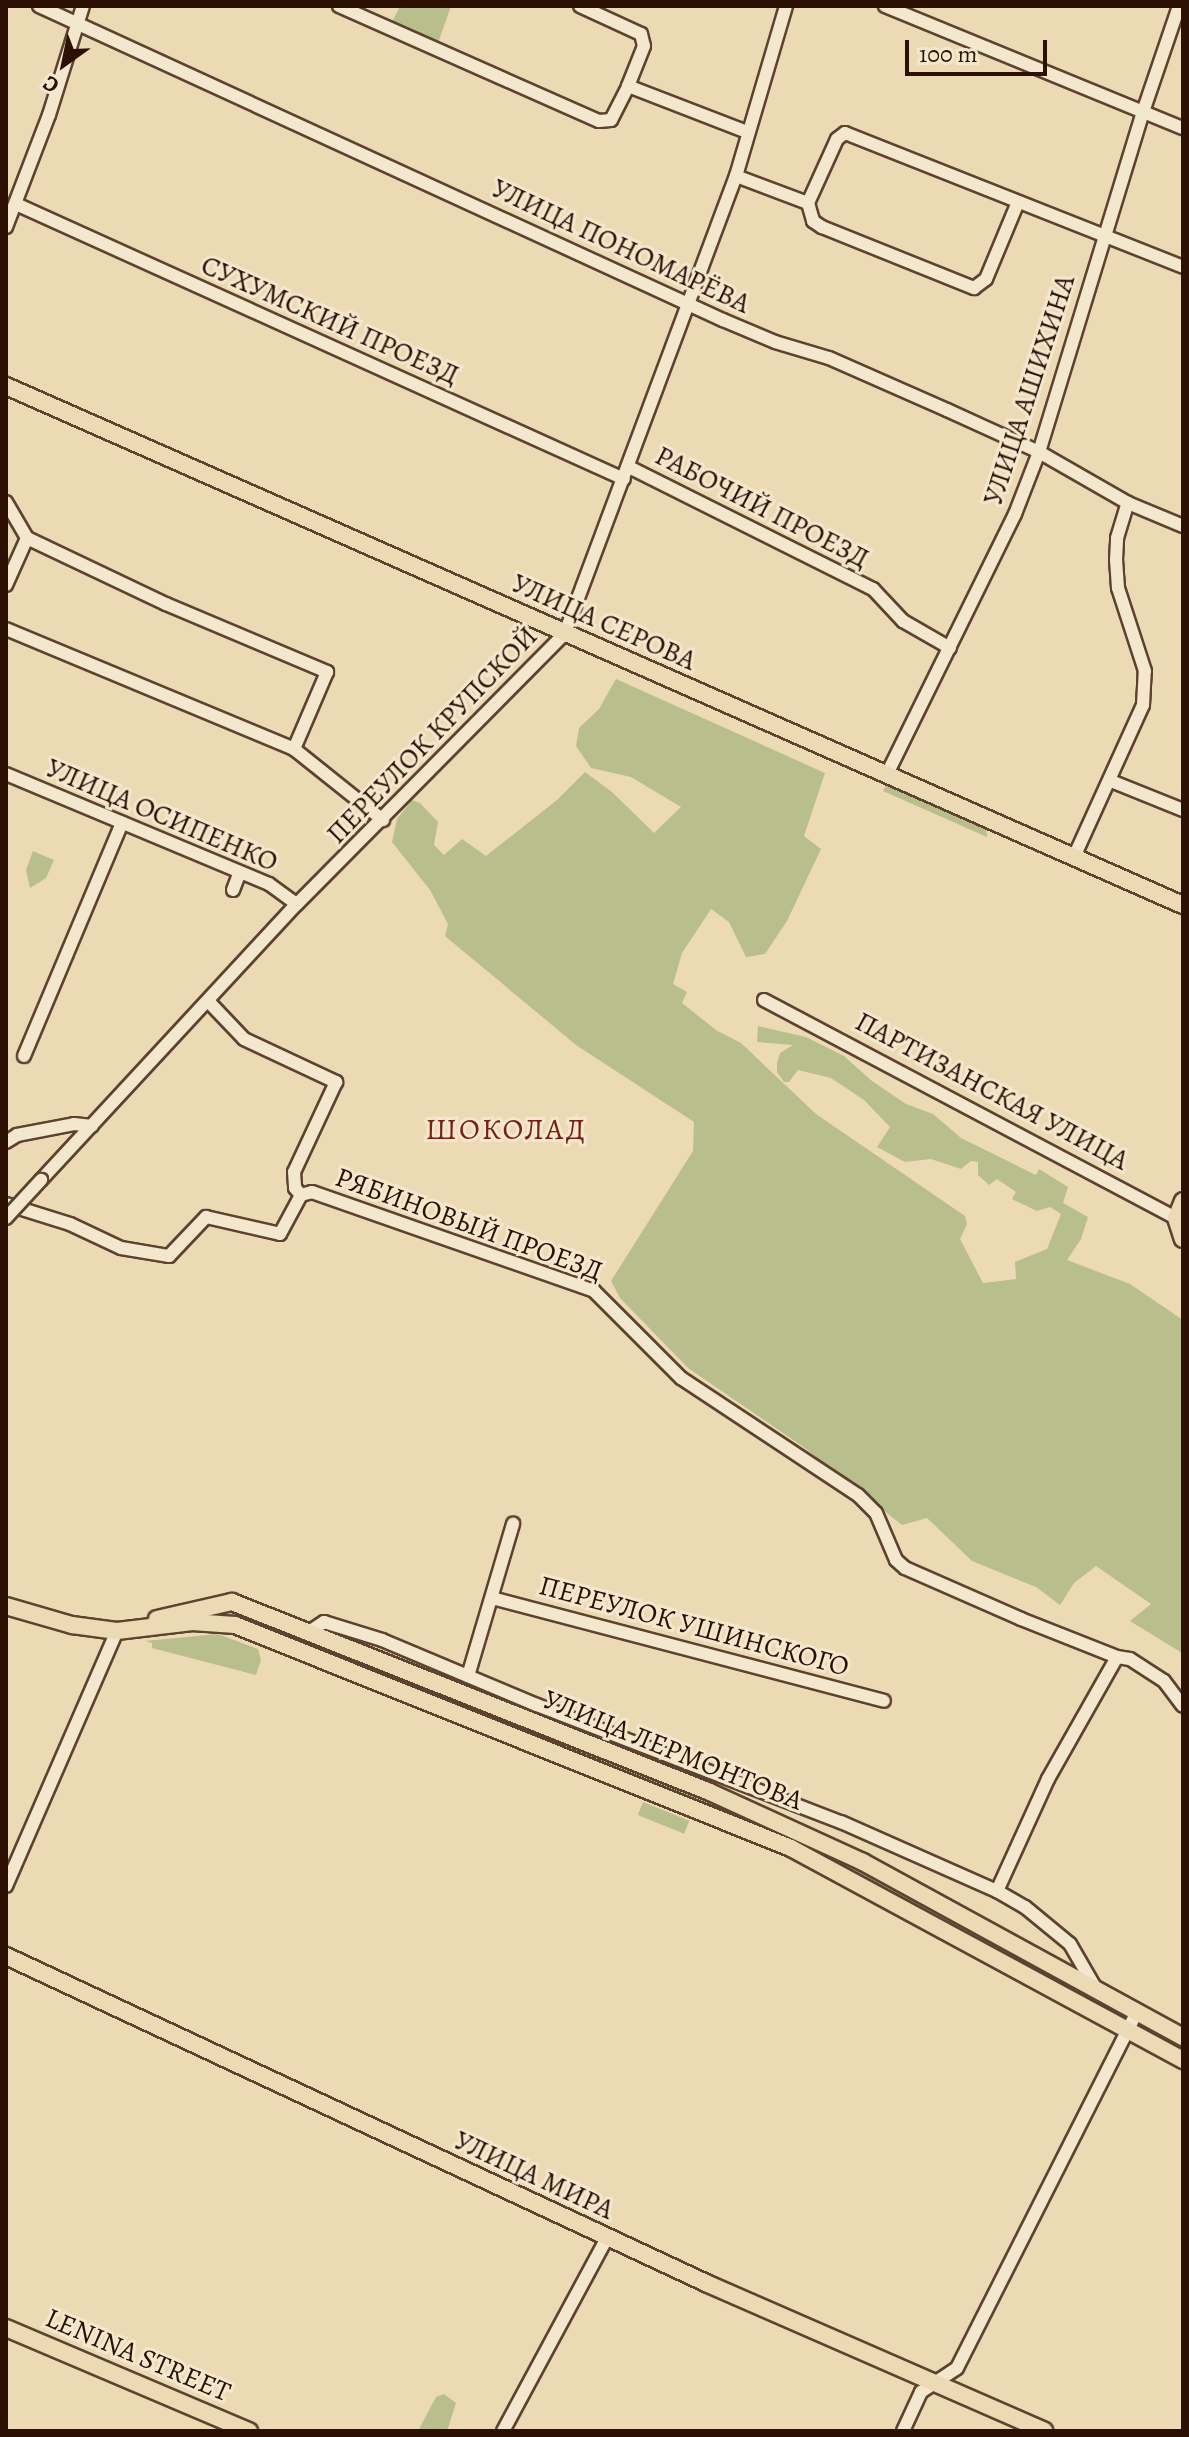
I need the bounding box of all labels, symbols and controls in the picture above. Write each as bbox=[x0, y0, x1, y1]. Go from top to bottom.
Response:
north arrow bbox=[24, 24, 104, 104]
scale bar bbox=[909, 24, 1051, 74]
text: 100 m bbox=[919, 38, 978, 70]
text: С bbox=[37, 68, 65, 100]
street label: УЛИЦА ПОНОМАРЁВА bbox=[487, 171, 755, 321]
street label: СУХУМСКИЙ ПРОЕЗД bbox=[196, 248, 464, 392]
street label: УЛИЦА АШИХИНА bbox=[976, 271, 1082, 509]
street label: РАБОЧИЙ ПРОЕЗД bbox=[649, 439, 875, 575]
street label: УЛИЦА СЕРОВА bbox=[507, 566, 701, 678]
street label: ПЕРЕУЛОК КРУПСКОЙ bbox=[319, 619, 545, 851]
street label: УЛИЦА ОСИПЕНКО bbox=[41, 751, 283, 879]
street label: ПАРТИЗАНСКАЯ УЛИЦА bbox=[850, 1005, 1134, 1177]
district label: ШОКОЛАД bbox=[425, 1111, 587, 1147]
street label: РЯБИНОВЫЙ ПРОЕЗД bbox=[331, 1160, 607, 1288]
street label: ПЕРЕУЛОК УШИНСКОГО bbox=[535, 1568, 853, 1684]
street label: УЛИЦА ЛЕРМОНТОВА bbox=[538, 1683, 808, 1817]
street label: УЛИЦА МИРА bbox=[449, 2123, 619, 2227]
street label: LENINA STREET bbox=[40, 2301, 236, 2409]

